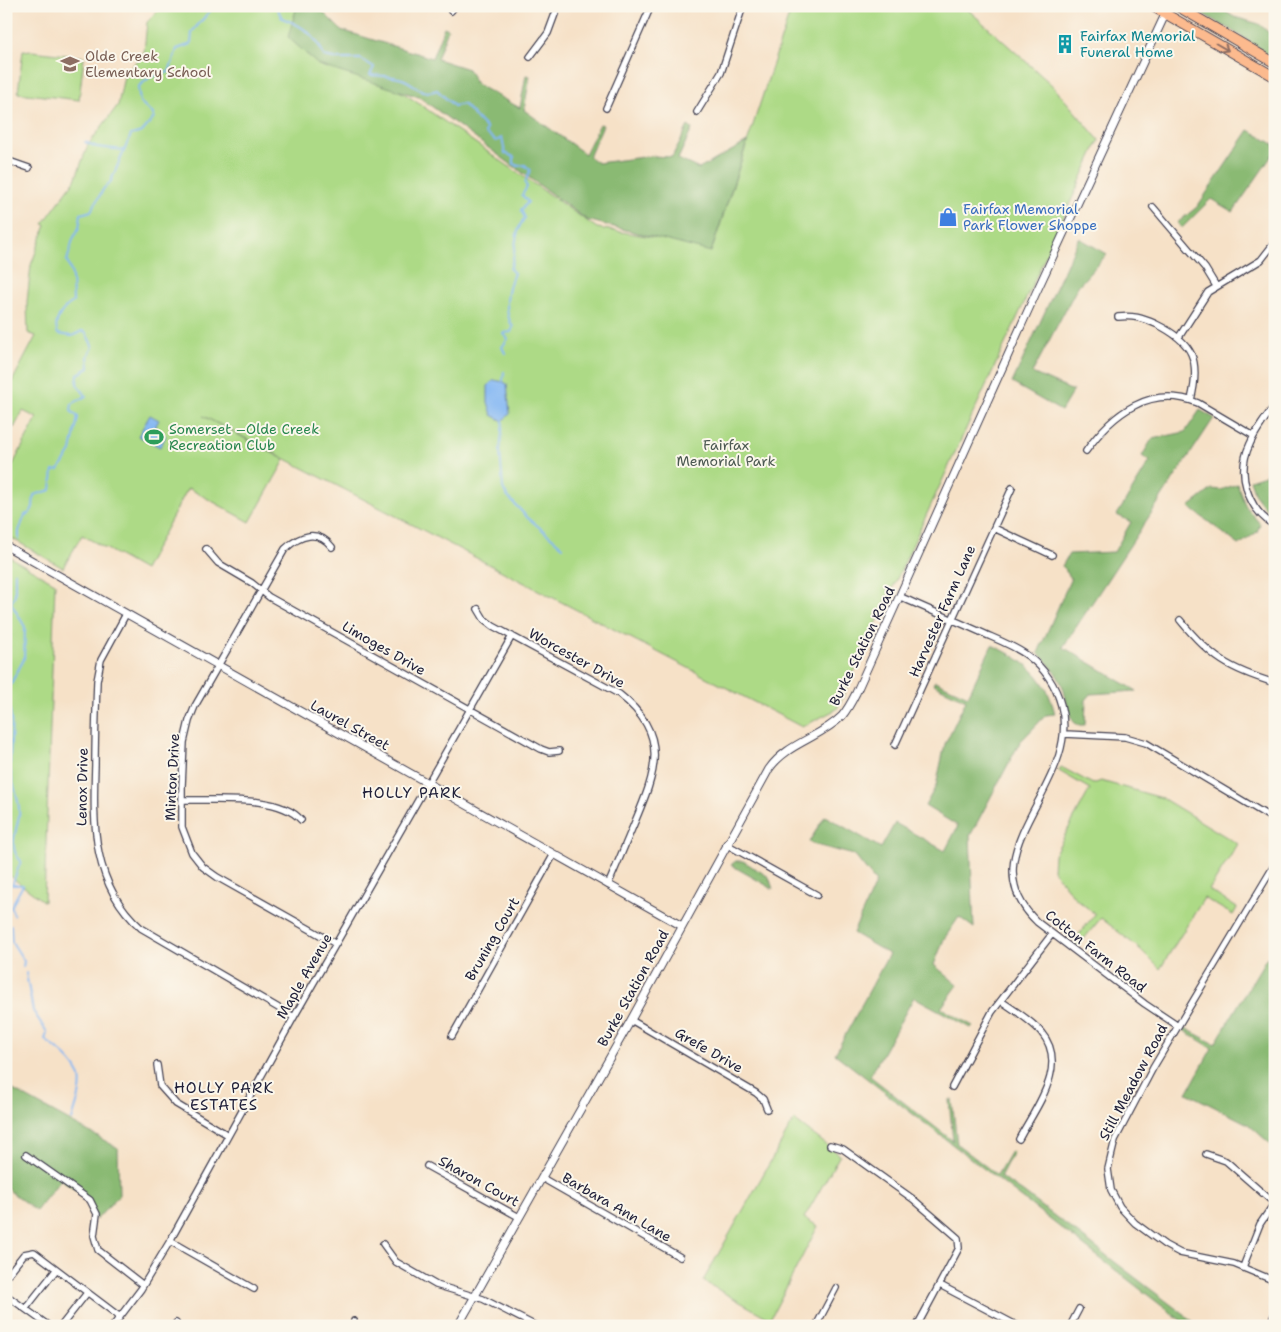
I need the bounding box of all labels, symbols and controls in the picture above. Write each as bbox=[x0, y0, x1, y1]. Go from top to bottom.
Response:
place label: Fairfax Memorial Funeral Home bbox=[1080, 27, 1196, 61]
building icon: Fairfax Memorial Funeral Home bbox=[1054, 33, 1076, 55]
one-way arrow bbox=[1215, 42, 1229, 52]
place label: Olde Creek Elementary School bbox=[85, 47, 212, 81]
school or university icon: Olde Creek Elementary School bbox=[59, 53, 81, 75]
place label: Fairfax Memorial Park Flower Shoppe bbox=[963, 200, 1097, 234]
shop icon: Fairfax Memorial Park Flower Shoppe bbox=[937, 206, 959, 228]
place label: Somerset –Olde Creek Recreation Club bbox=[169, 420, 319, 454]
sports icon: Somerset –Olde Creek Recreation Club bbox=[143, 426, 165, 448]
park label: Fairfax Memorial Park bbox=[676, 436, 776, 470]
street label: Harvester Farm Lane bbox=[905, 542, 979, 680]
street label: Burke Station Road bbox=[825, 583, 899, 709]
street label: Limoges Drive bbox=[339, 617, 429, 679]
street label: Worcester Drive bbox=[526, 624, 628, 692]
street label: Laurel Street bbox=[307, 696, 393, 754]
street label: Minton Drive bbox=[161, 733, 183, 821]
street label: Lenox Drive bbox=[72, 748, 92, 826]
district label: HOLLY PARK bbox=[362, 783, 462, 803]
street label: Bruning Court bbox=[461, 894, 523, 984]
street label: Cotton Farm Road bbox=[1042, 906, 1150, 996]
street label: Burke Station Road bbox=[593, 926, 673, 1050]
street label: Maple Avenue bbox=[272, 930, 336, 1022]
street label: Still Meadow Road bbox=[1095, 1021, 1171, 1143]
street label: Grefe Drive bbox=[672, 1023, 746, 1077]
district label: HOLLY PARK ESTATES bbox=[174, 1078, 274, 1115]
street label: Sharon Court bbox=[435, 1151, 523, 1211]
street label: Barbara Ann Lane bbox=[559, 1168, 675, 1246]

